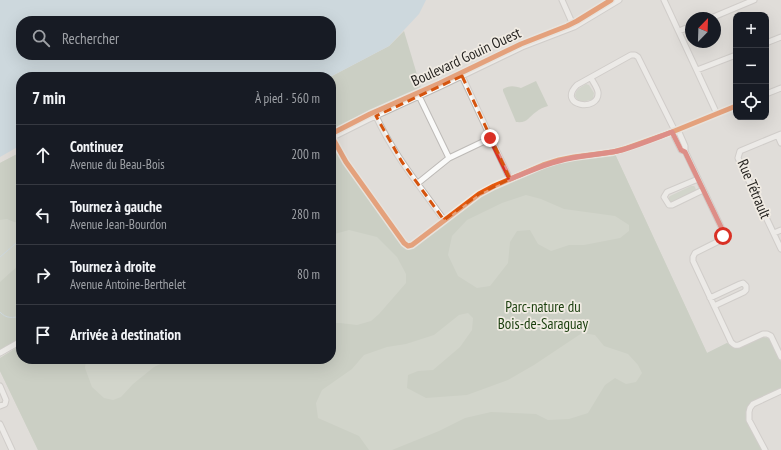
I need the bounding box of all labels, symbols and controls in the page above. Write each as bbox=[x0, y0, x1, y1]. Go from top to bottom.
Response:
north arrow bbox=[685, 12, 721, 48]
map controls bbox=[733, 12, 769, 120]
button: + bbox=[733, 12, 769, 48]
search box bbox=[16, 16, 336, 60]
street label: Boulevard Gouin Ouest bbox=[408, 23, 524, 90]
icon: search bbox=[30, 27, 52, 49]
text: Rechercher bbox=[62, 29, 119, 48]
button: − bbox=[733, 48, 769, 84]
button: locate bbox=[733, 84, 769, 120]
text: 7 min bbox=[32, 87, 66, 109]
text: À pied · 560 m bbox=[255, 90, 320, 107]
route end bbox=[481, 129, 499, 147]
text: Continuez bbox=[70, 137, 123, 156]
icon: ahead bbox=[32, 144, 54, 166]
text: 200 m bbox=[291, 146, 320, 163]
text: Avenue du Beau-Bois bbox=[70, 156, 165, 173]
street label: Rue Tétrault bbox=[733, 156, 775, 221]
text: Tournez à gauche bbox=[70, 197, 162, 216]
icon: left bbox=[32, 204, 54, 226]
text: 280 m bbox=[291, 206, 320, 223]
text: Avenue Jean-Bourdon bbox=[70, 216, 167, 233]
route start bbox=[714, 227, 732, 245]
text: Tournez à droite bbox=[70, 257, 156, 276]
icon: right bbox=[32, 264, 54, 286]
text: 80 m bbox=[297, 266, 320, 283]
text: Avenue Antoine-Berthelet bbox=[70, 276, 186, 293]
park label: Parc-nature du Bois-de-Saraguay bbox=[498, 297, 589, 333]
icon: arrive bbox=[32, 324, 54, 346]
text: Arrivée à destination bbox=[70, 325, 181, 344]

